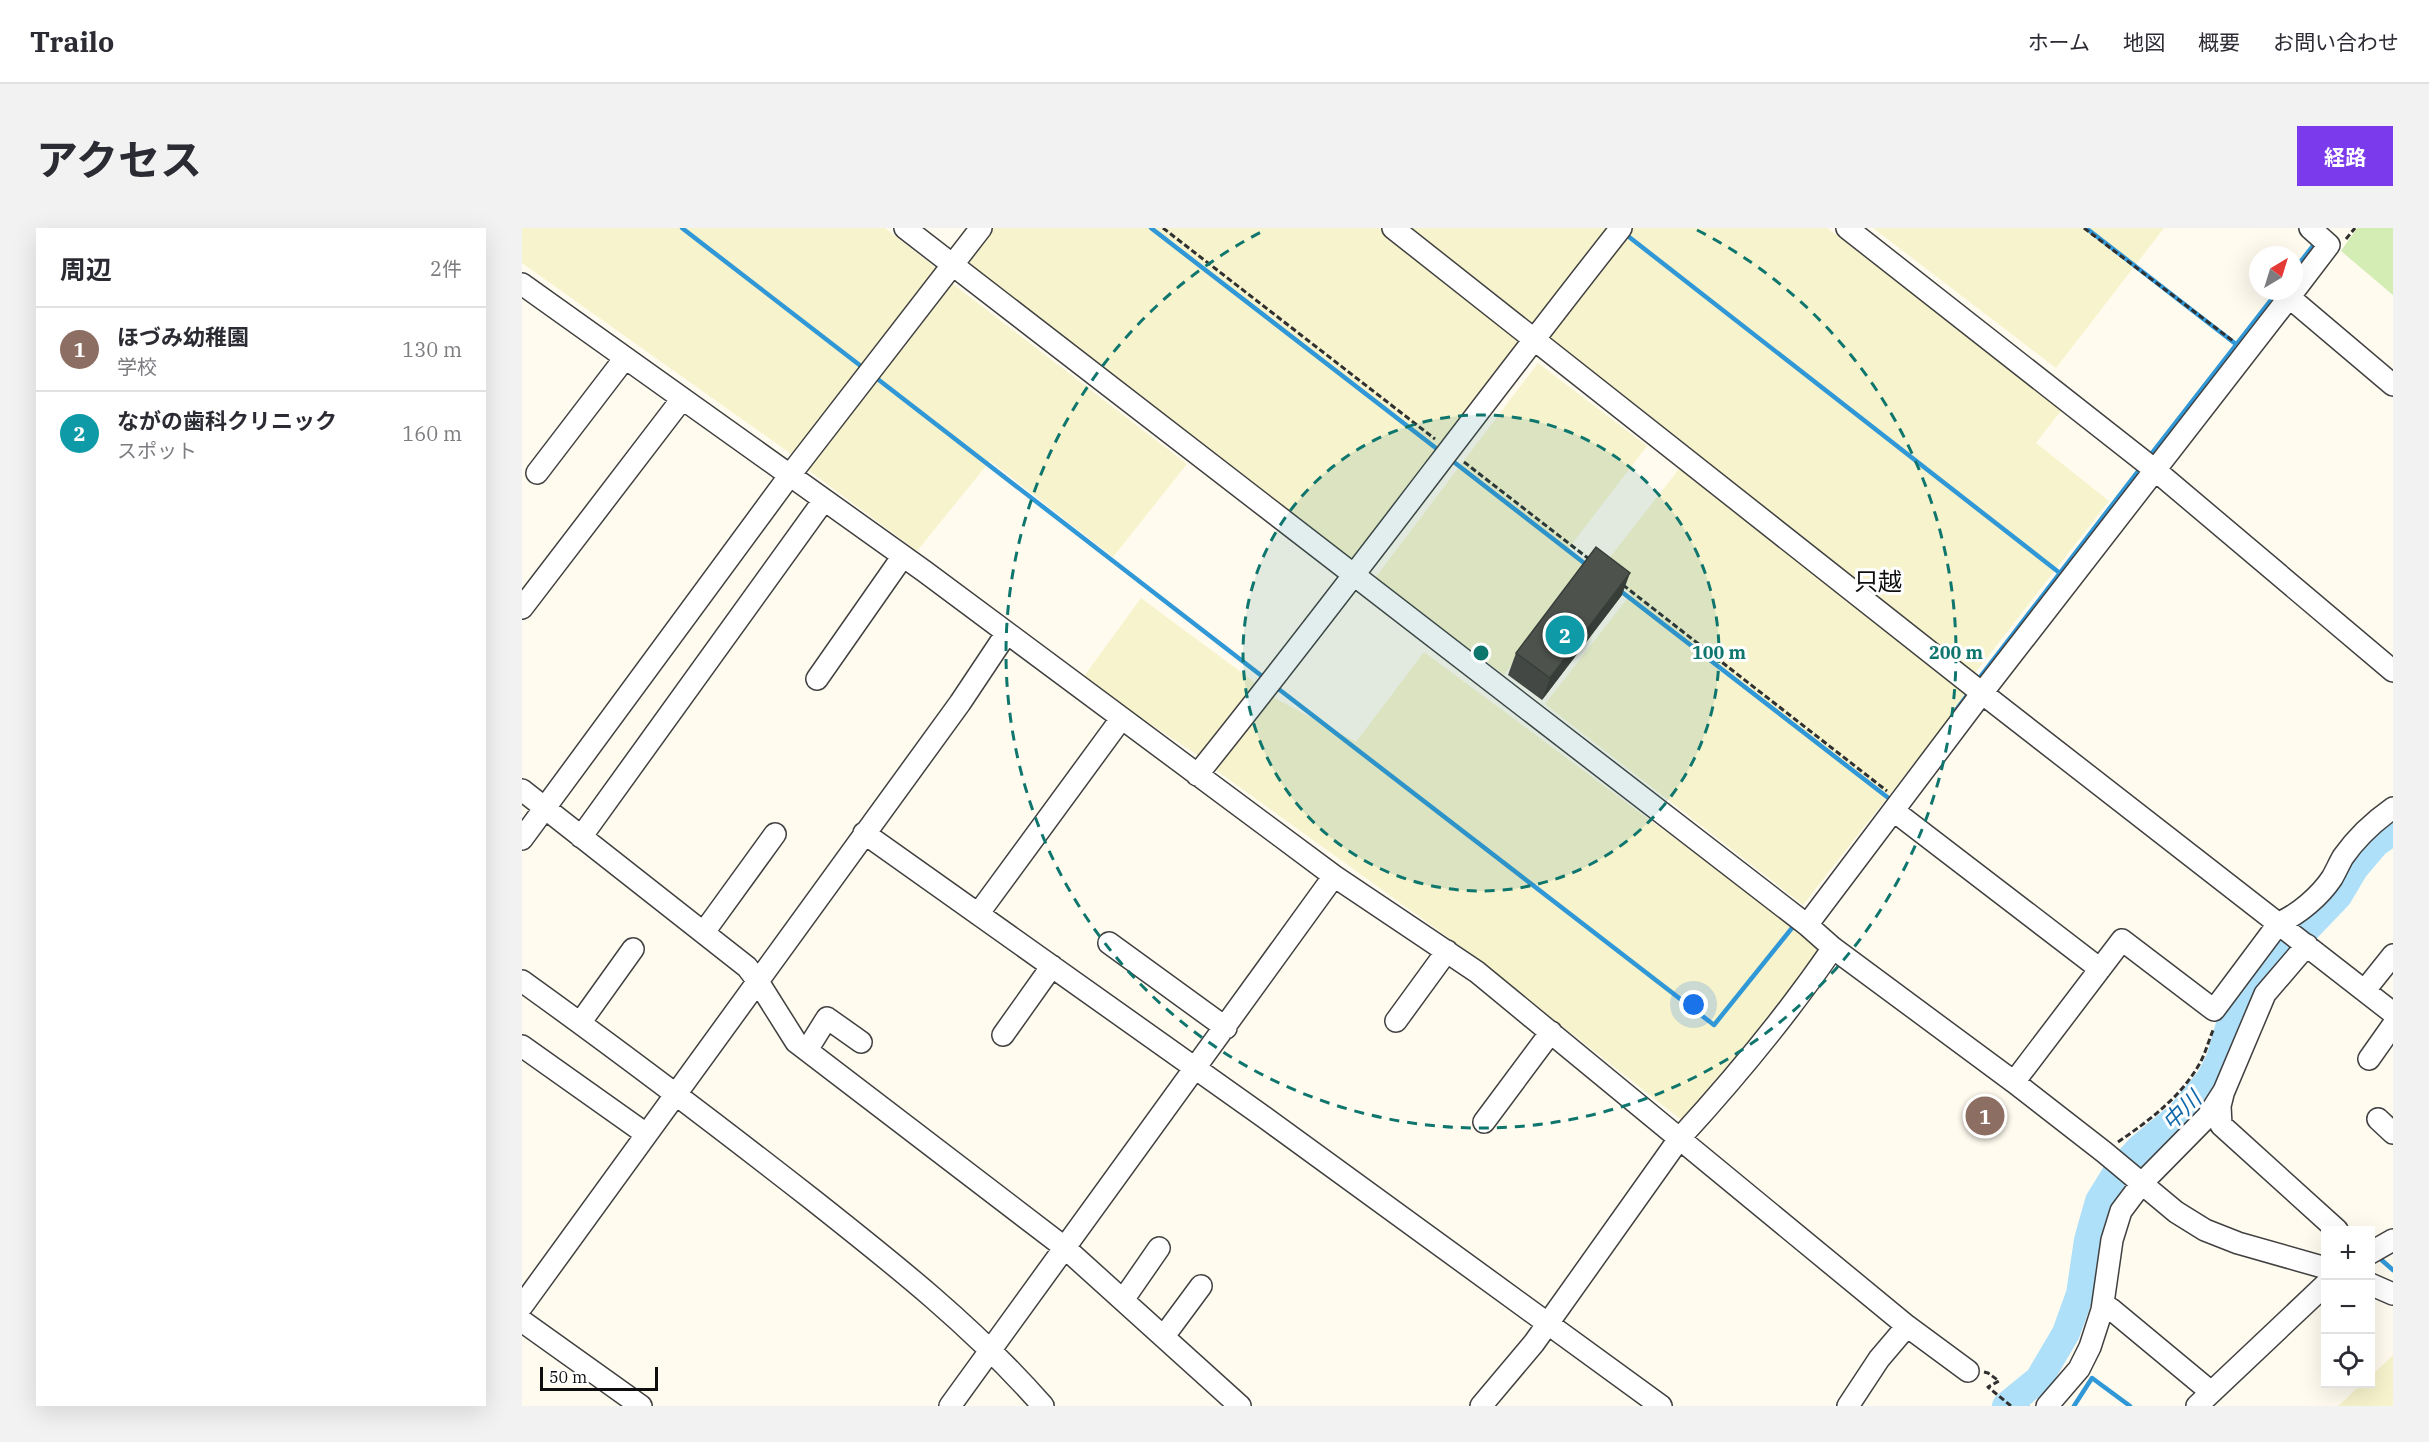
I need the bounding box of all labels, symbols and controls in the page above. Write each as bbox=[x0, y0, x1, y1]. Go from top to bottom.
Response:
text: Trailo bbox=[30, 23, 114, 60]
text: ホーム bbox=[2028, 28, 2090, 56]
text: 地図 bbox=[2123, 28, 2165, 56]
text: 概要 bbox=[2198, 28, 2240, 56]
text: お問い合わせ bbox=[2273, 28, 2399, 56]
button: 経路 bbox=[2297, 126, 2393, 186]
text: アクセス bbox=[36, 132, 202, 187]
north arrow bbox=[2249, 246, 2303, 300]
text: 周辺 bbox=[60, 252, 112, 286]
text: 2件 bbox=[430, 255, 462, 282]
text: ほづみ幼稚園 bbox=[117, 322, 249, 351]
text: 1 bbox=[74, 336, 86, 363]
text: 130 m bbox=[402, 336, 462, 363]
text: 学校 bbox=[117, 353, 157, 380]
text: ながの歯科クリニック bbox=[117, 406, 337, 435]
text: 2 bbox=[74, 420, 86, 447]
text: 160 m bbox=[402, 420, 462, 447]
text: スポット bbox=[117, 437, 197, 464]
district label: 只越 bbox=[1854, 565, 1902, 597]
pin: 2 bbox=[1546, 612, 1584, 658]
text: 100 m bbox=[1692, 641, 1747, 664]
text: 200 m bbox=[1929, 641, 1984, 664]
centre of rings bbox=[1471, 643, 1491, 663]
your location bbox=[1679, 990, 1708, 1019]
water label: 中川 bbox=[2155, 1083, 2208, 1136]
pin: 1 bbox=[1966, 1094, 2004, 1138]
map controls bbox=[2321, 1226, 2375, 1388]
button: + bbox=[2321, 1226, 2375, 1280]
button: − bbox=[2321, 1280, 2375, 1334]
button: locate bbox=[2321, 1334, 2375, 1388]
scale bar bbox=[540, 1364, 658, 1392]
text: 50 m bbox=[549, 1367, 587, 1387]

